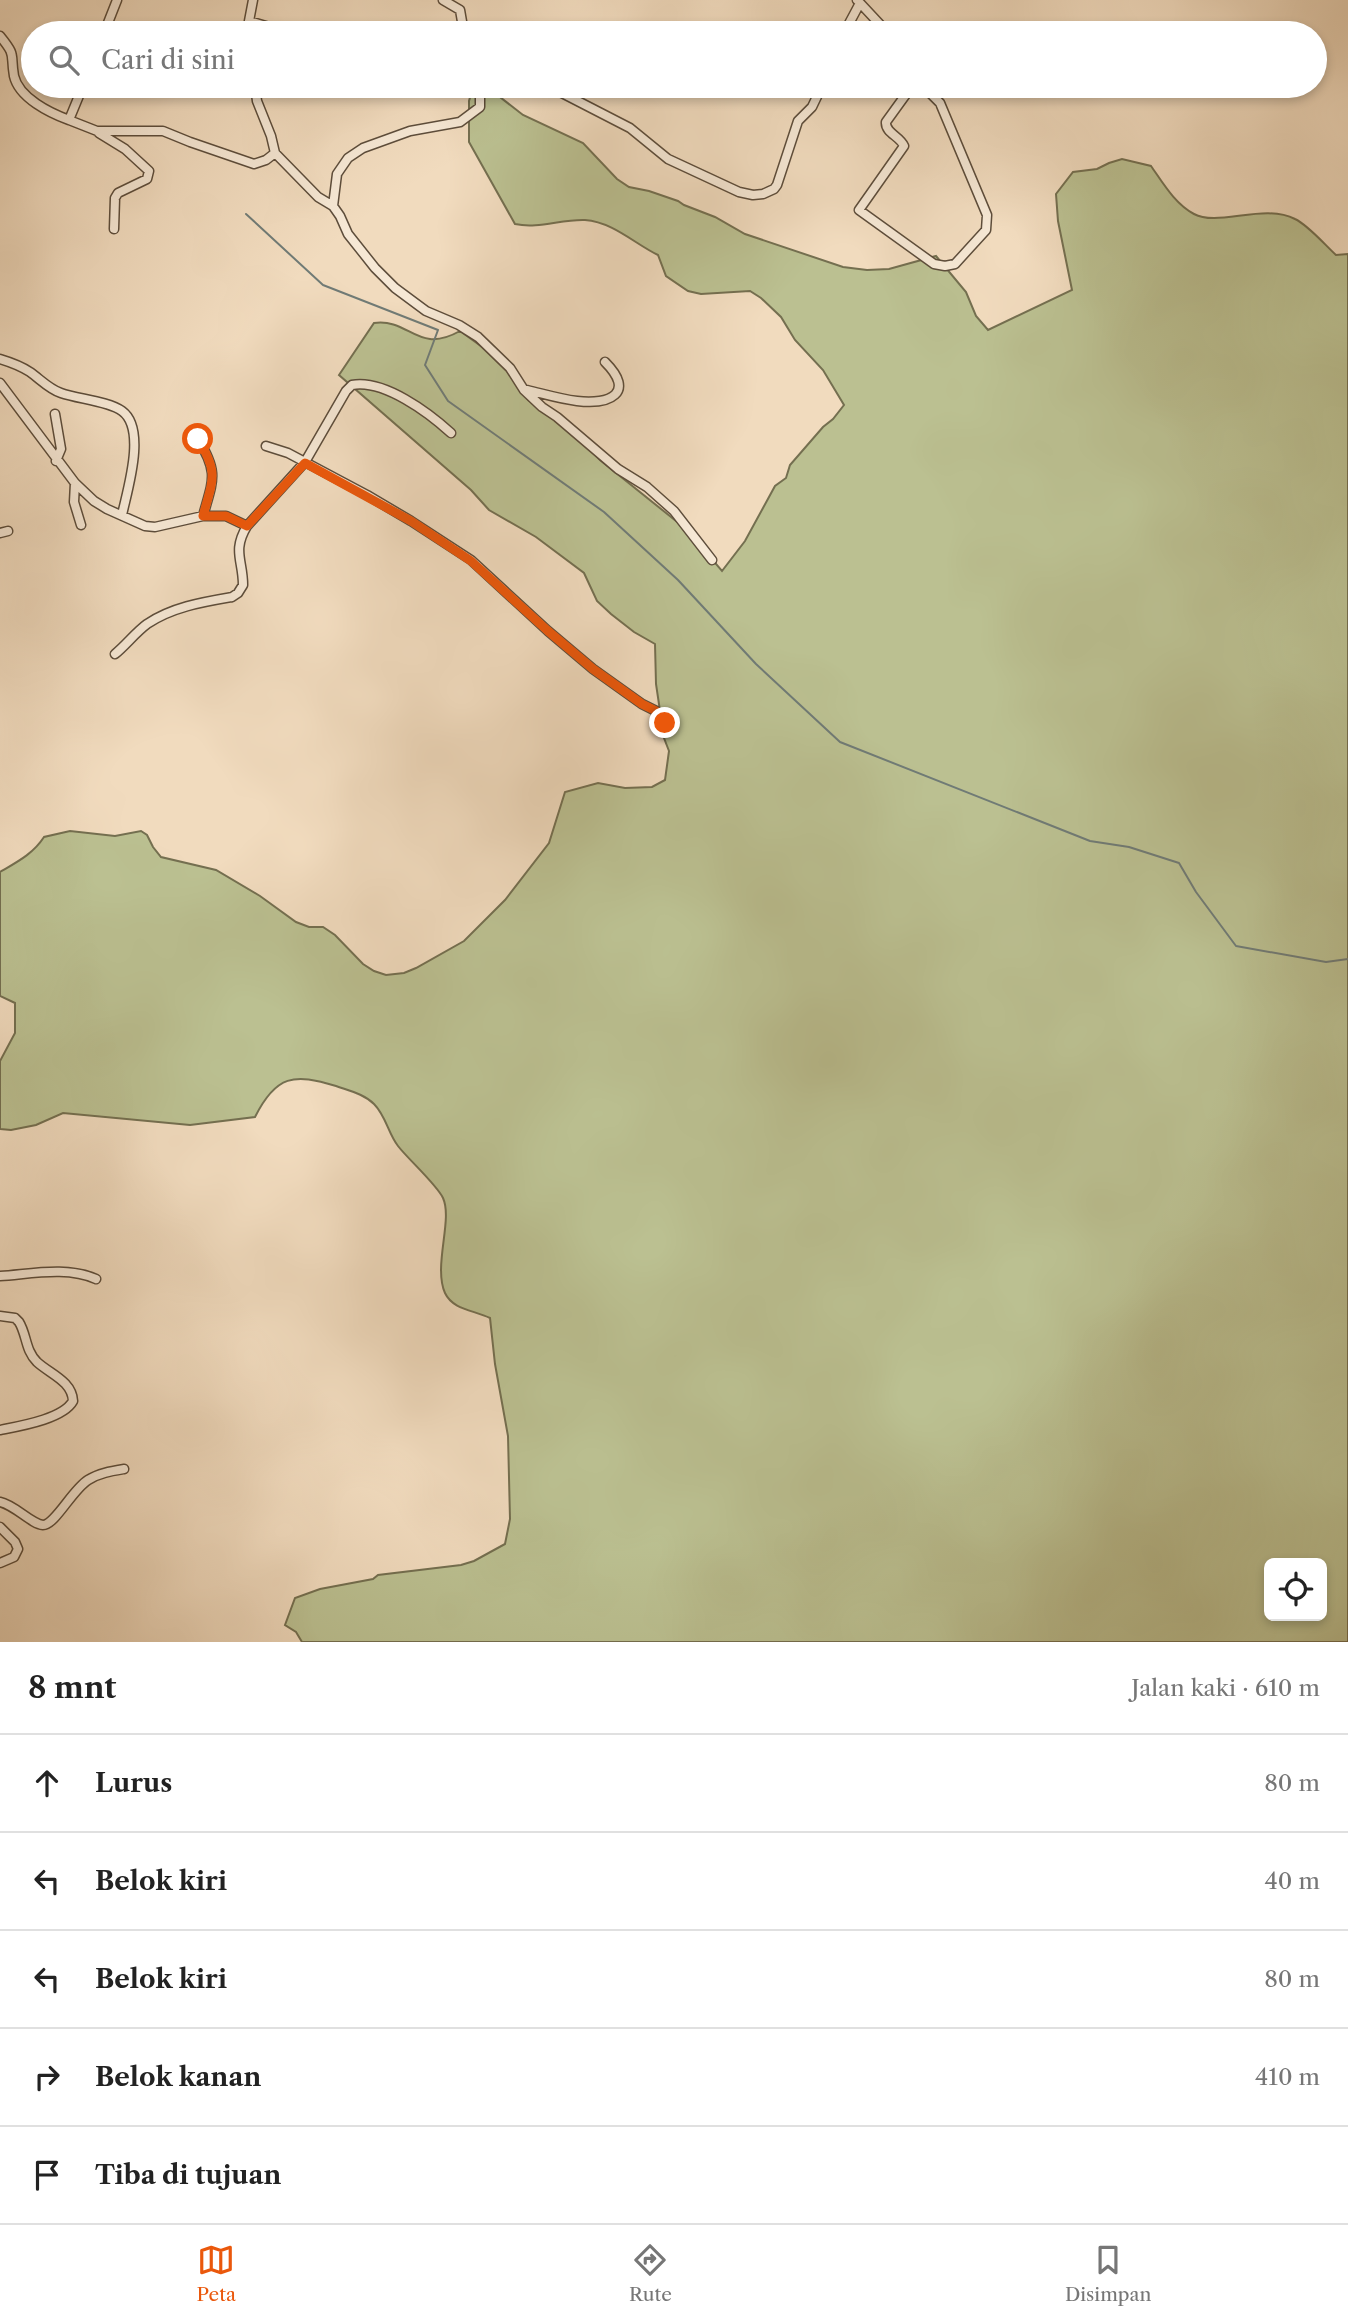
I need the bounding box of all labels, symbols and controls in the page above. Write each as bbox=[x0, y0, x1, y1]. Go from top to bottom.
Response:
search box bbox=[21, 21, 1327, 98]
icon: search bbox=[45, 41, 83, 79]
text: Cari di sini bbox=[101, 44, 235, 76]
route start bbox=[182, 423, 213, 454]
route end bbox=[649, 707, 680, 738]
map controls bbox=[1264, 1558, 1327, 1621]
button: locate bbox=[1264, 1558, 1327, 1621]
text: 8 mnt bbox=[28, 1669, 116, 1706]
text: Jalan kaki · 610 m bbox=[1131, 1674, 1320, 1702]
icon: ahead bbox=[28, 1764, 66, 1802]
text: Lurus bbox=[95, 1767, 172, 1799]
text: 80 m bbox=[1264, 1769, 1320, 1797]
icon: left bbox=[28, 1862, 66, 1900]
text: Belok kiri bbox=[95, 1865, 227, 1897]
text: 40 m bbox=[1265, 1867, 1320, 1895]
icon: left bbox=[28, 1960, 66, 1998]
text: Belok kiri bbox=[95, 1963, 227, 1995]
text: 80 m bbox=[1264, 1965, 1320, 1993]
icon: right bbox=[28, 2058, 66, 2096]
text: Belok kanan bbox=[95, 2061, 261, 2093]
text: 410 m bbox=[1255, 2063, 1320, 2091]
icon: arrive bbox=[28, 2156, 66, 2194]
text: Tiba di tujuan bbox=[95, 2159, 281, 2191]
tab: Peta bbox=[197, 2241, 236, 2306]
tab: Rute bbox=[629, 2241, 672, 2306]
tab: Disimpan bbox=[1065, 2241, 1151, 2306]

